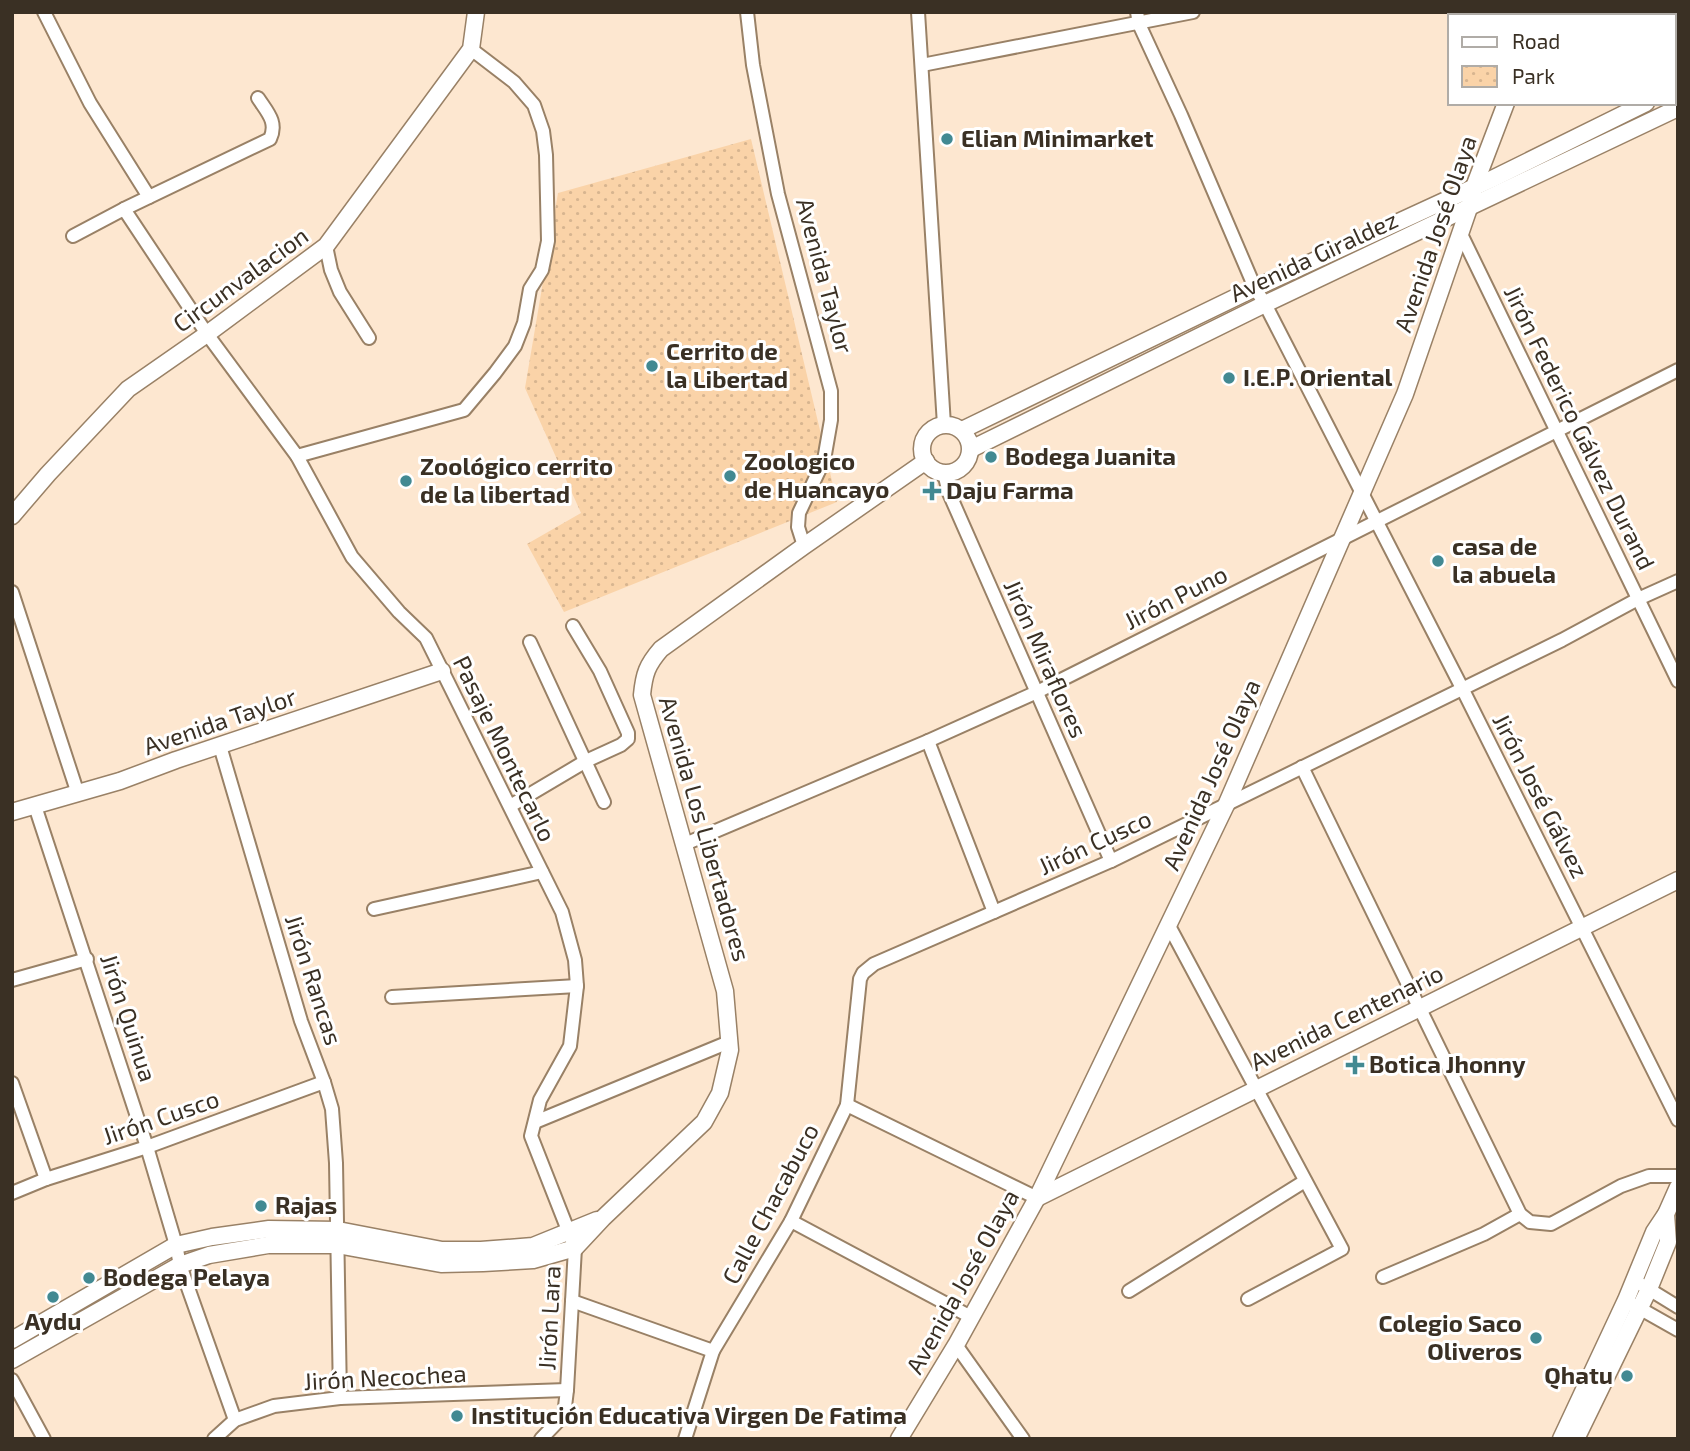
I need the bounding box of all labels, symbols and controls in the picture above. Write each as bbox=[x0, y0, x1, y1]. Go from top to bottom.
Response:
legend bbox=[1448, 14, 1676, 105]
text: Road bbox=[1512, 28, 1560, 53]
text: Park bbox=[1512, 63, 1555, 88]
place label: Elian Minimarket bbox=[961, 123, 1154, 152]
marker: Elian Minimarket bbox=[939, 131, 955, 147]
street label: Avenida José Olaya bbox=[1387, 131, 1482, 336]
street label: Avenida Taylor bbox=[791, 195, 860, 357]
street label: Avenida Giraldez bbox=[1225, 204, 1402, 307]
street label: Circunvalacion bbox=[167, 220, 313, 337]
street label: Jirón Federico Gálvez Durand bbox=[1499, 281, 1662, 574]
place label: Cerrito de la Libertad bbox=[666, 336, 788, 393]
marker: Cerrito de la Libertad bbox=[644, 358, 660, 374]
place label: I.E.P. Oriental bbox=[1243, 362, 1393, 391]
marker: I.E.P. Oriental bbox=[1221, 370, 1237, 386]
place label: Bodega Juanita bbox=[1005, 441, 1176, 470]
place label: Zoologico de Huancayo bbox=[744, 446, 889, 503]
marker: Bodega Juanita bbox=[983, 449, 999, 465]
place label: Zoológico cerrito de la libertad bbox=[420, 451, 613, 508]
marker: Zoologico de Huancayo bbox=[722, 468, 738, 484]
marker: Zoológico cerrito de la libertad bbox=[398, 473, 414, 489]
place label: Daju Farma bbox=[946, 475, 1074, 504]
marker: Daju Farma bbox=[924, 483, 940, 499]
place label: casa de la abuela bbox=[1452, 531, 1556, 588]
marker: casa de la abuela bbox=[1430, 553, 1446, 569]
street label: Jirón Puno bbox=[1119, 558, 1232, 635]
street label: Jirón Miraflores bbox=[999, 575, 1094, 742]
street label: Pasaje Montecarlo bbox=[448, 651, 563, 846]
street label: Avenida José Olaya bbox=[1156, 674, 1266, 874]
street label: Avenida Taylor bbox=[139, 681, 300, 760]
street label: Avenida Los Libertadores bbox=[654, 693, 757, 964]
street label: Jirón José Gálvez bbox=[1487, 708, 1595, 882]
street label: Jirón Cusco bbox=[1033, 803, 1155, 880]
street label: Jirón Rancas bbox=[280, 911, 349, 1048]
street label: Jirón Quinua bbox=[95, 950, 164, 1085]
street label: Avenida Centenario bbox=[1245, 957, 1448, 1076]
place label: Botica Jhonny bbox=[1369, 1049, 1526, 1078]
marker: Botica Jhonny bbox=[1347, 1057, 1363, 1073]
street label: Jirón Cusco bbox=[99, 1083, 222, 1150]
street label: Calle Chacabuco bbox=[715, 1118, 824, 1289]
street label: Avenida José Olaya bbox=[899, 1184, 1024, 1378]
place label: Rajas bbox=[275, 1190, 337, 1219]
marker: Rajas bbox=[253, 1198, 269, 1214]
place label: Bodega Pelaya bbox=[103, 1262, 270, 1291]
street label: Jirón Lara bbox=[531, 1265, 566, 1371]
marker: Bodega Pelaya bbox=[81, 1270, 97, 1286]
marker: Aydu bbox=[45, 1289, 61, 1305]
place label: Aydu bbox=[24, 1306, 82, 1335]
place label: Colegio Saco Oliveros bbox=[1378, 1308, 1522, 1365]
marker: Colegio Saco Oliveros bbox=[1528, 1330, 1544, 1346]
street label: Jirón Necochea bbox=[303, 1358, 467, 1395]
place label: Qhatu bbox=[1544, 1360, 1613, 1390]
marker: Qhatu bbox=[1619, 1368, 1635, 1384]
place label: Institución Educativa Virgen De Fatima bbox=[471, 1400, 907, 1429]
marker: Institución Educativa Virgen De Fatima bbox=[449, 1408, 465, 1424]

